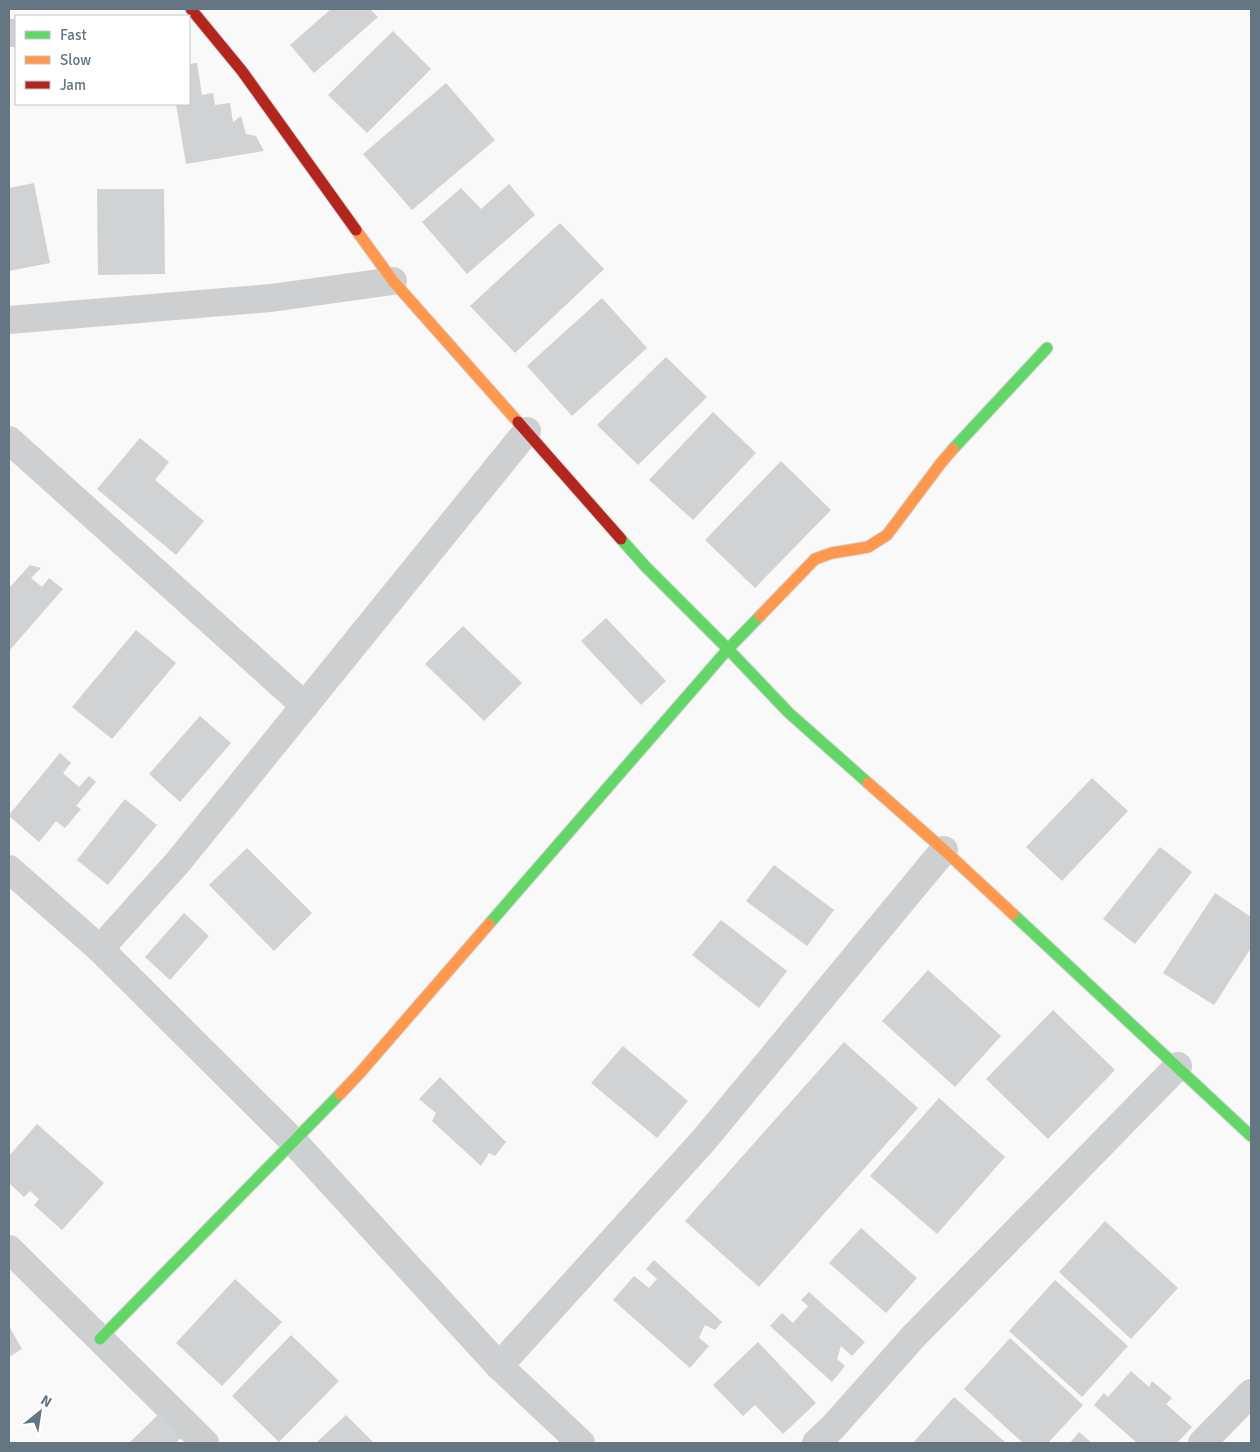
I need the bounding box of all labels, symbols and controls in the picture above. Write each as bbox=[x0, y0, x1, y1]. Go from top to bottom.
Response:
legend bbox=[15, 15, 190, 105]
text: Fast bbox=[60, 26, 87, 44]
text: Slow bbox=[60, 51, 91, 69]
text: Jam bbox=[60, 76, 86, 94]
north arrow bbox=[15, 1387, 65, 1437]
text: N bbox=[38, 1391, 55, 1411]

